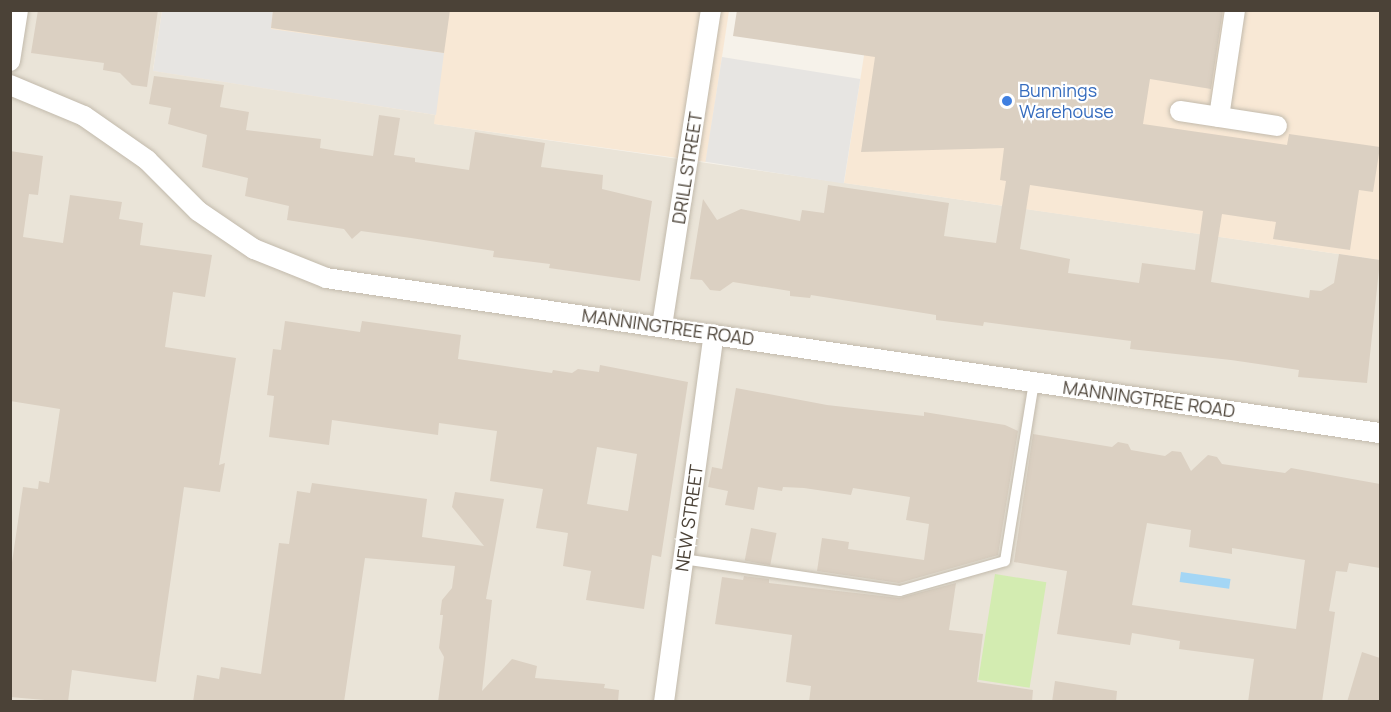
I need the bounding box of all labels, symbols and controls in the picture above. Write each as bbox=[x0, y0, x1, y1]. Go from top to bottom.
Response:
place label: Bunnings Warehouse bbox=[1019, 80, 1114, 122]
marker: Bunnings Warehouse bbox=[1000, 94, 1014, 108]
street label: DRILL STREET bbox=[667, 110, 707, 226]
street label: MANNINGTREE ROAD bbox=[580, 304, 756, 350]
street label: MANNINGTREE ROAD bbox=[1061, 376, 1237, 422]
street label: NEW STREET bbox=[671, 463, 707, 573]

